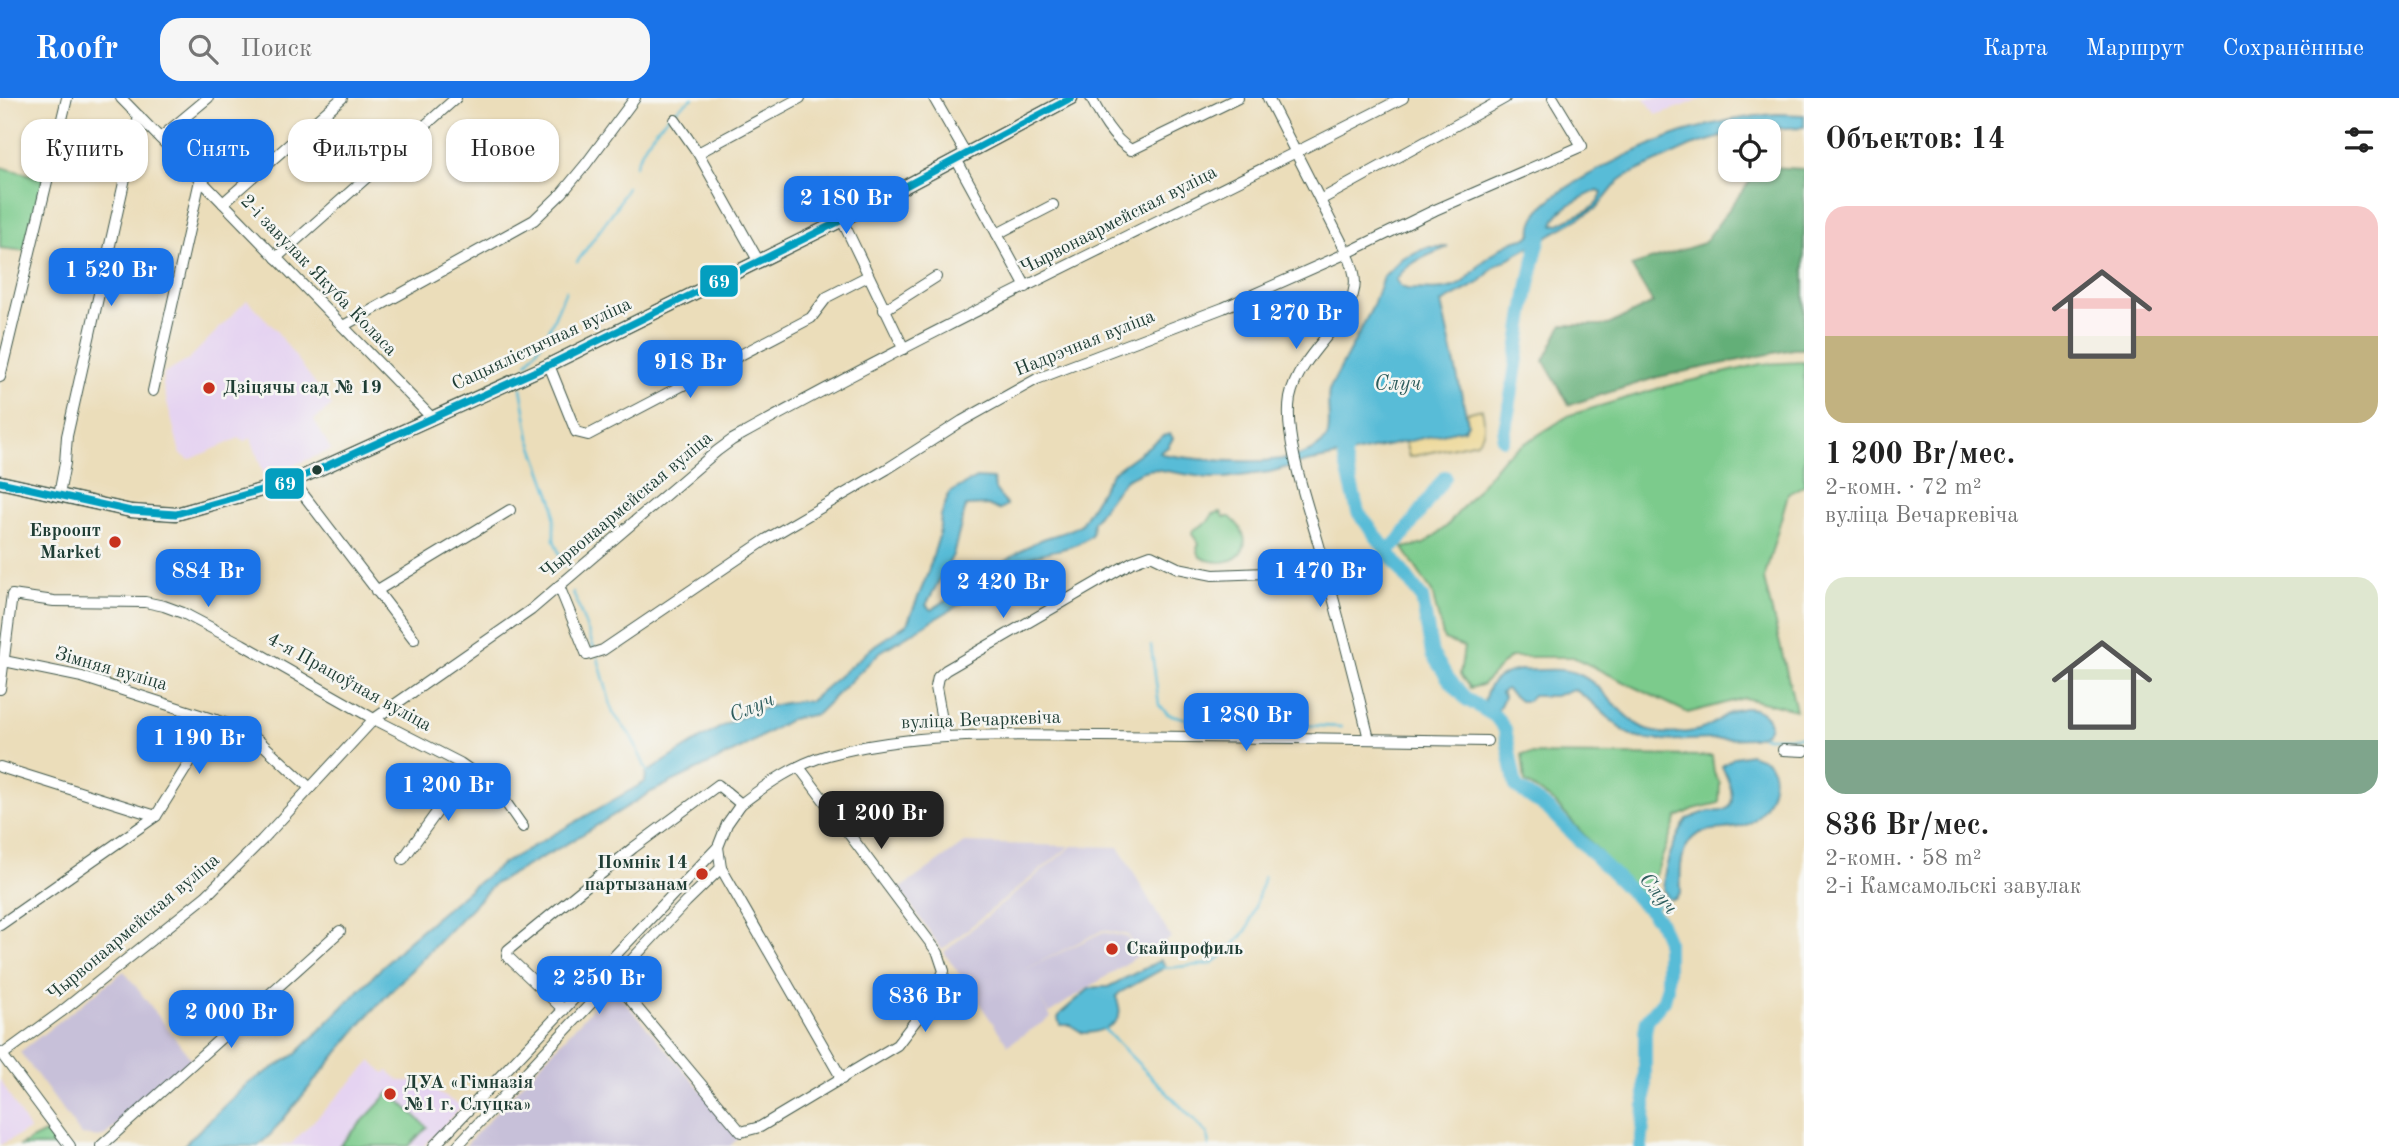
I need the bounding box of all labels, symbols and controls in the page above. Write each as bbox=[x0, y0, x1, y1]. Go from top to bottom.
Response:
search box bbox=[160, 18, 650, 81]
icon: search bbox=[184, 30, 222, 68]
text: Roofr bbox=[35, 33, 118, 66]
text: Поиск bbox=[240, 36, 312, 62]
text: Карта bbox=[1983, 37, 2048, 61]
text: Маршрут bbox=[2086, 37, 2184, 61]
text: Сохранённые bbox=[2222, 37, 2364, 61]
chip: Купить bbox=[21, 119, 148, 182]
chip: Снять bbox=[162, 119, 274, 182]
chip: Фильтры bbox=[288, 119, 432, 182]
chip: Новое bbox=[446, 119, 559, 182]
map controls bbox=[1718, 119, 1781, 182]
button: locate bbox=[1718, 119, 1781, 182]
icon: filters bbox=[2340, 121, 2378, 159]
text: Объектов: 14 bbox=[1825, 125, 2005, 155]
street label: Чырвонаармейская вуліца bbox=[1018, 163, 1221, 279]
pin: 2 180 Br bbox=[774, 176, 918, 236]
text: 2 180 Br bbox=[800, 187, 892, 210]
street label: 2-і завулак Якуба Коласа bbox=[236, 192, 400, 361]
pin: 1 520 Br bbox=[39, 248, 183, 308]
icon: home bbox=[2039, 251, 2165, 377]
text: 1 520 Br bbox=[65, 259, 157, 282]
line badge: 69 bbox=[699, 264, 739, 298]
text: 69 bbox=[708, 274, 730, 293]
pin: 1 270 Br bbox=[1224, 292, 1368, 351]
street label: Сацыялістычная вуліца bbox=[449, 295, 635, 395]
text: 1 270 Br bbox=[1250, 302, 1342, 325]
street label: Надрэчная вуліца bbox=[1012, 307, 1158, 381]
pin: 918 Br bbox=[633, 341, 747, 400]
text: 918 Br bbox=[654, 351, 726, 374]
water label: Случ bbox=[1374, 374, 1422, 395]
place label: Дзіцячы сад № 19 bbox=[223, 379, 382, 398]
marker: Дзіцячы сад № 19 bbox=[201, 380, 217, 396]
street label: Чырвонаармейская вуліца bbox=[537, 428, 717, 583]
text: 1 200 Br/мес. bbox=[1825, 440, 2015, 470]
unlabelled marker bbox=[310, 463, 324, 477]
line badge: 69 bbox=[264, 467, 305, 500]
text: 69 bbox=[274, 476, 296, 495]
text: 2-комн. · 72 m² bbox=[1825, 476, 1982, 499]
text: вуліца Вечаркевіча bbox=[1825, 504, 2019, 527]
place label: Евроопт Market bbox=[29, 522, 101, 563]
marker: Евроопт Market bbox=[107, 534, 123, 550]
pin: 884 Br bbox=[151, 550, 265, 609]
pin: 1 470 Br bbox=[1248, 550, 1392, 609]
text: 884 Br bbox=[172, 560, 244, 583]
pin: 2 420 Br bbox=[931, 560, 1075, 620]
text: 1 470 Br bbox=[1274, 560, 1366, 583]
text: 2 420 Br bbox=[957, 571, 1049, 594]
icon: home bbox=[2039, 622, 2165, 748]
street label: 4-я Працоўная вуліца bbox=[264, 630, 435, 736]
street label: Зімняя вуліца bbox=[53, 645, 170, 695]
water label: Случ bbox=[726, 689, 778, 727]
pin: 1 280 Br bbox=[1174, 694, 1318, 753]
text: 1 280 Br bbox=[1200, 704, 1292, 727]
street label: вуліца Вечаркевіча bbox=[901, 709, 1062, 733]
pin: 1 190 Br bbox=[127, 716, 271, 776]
text: 1 190 Br bbox=[153, 727, 245, 750]
pin: 1 200 Br bbox=[376, 764, 520, 823]
text: 1 200 Br bbox=[402, 774, 494, 797]
pin: 1 200 Br bbox=[809, 792, 953, 851]
text: 1 200 Br bbox=[835, 802, 927, 825]
text: 836 Br/мес. bbox=[1825, 811, 1989, 841]
text: 2-комн. · 58 m² bbox=[1825, 847, 1982, 870]
street label: Чырвонаармейская вуліца bbox=[44, 850, 224, 1005]
place label: Помнік 14 партызанам bbox=[585, 854, 688, 895]
marker: Помнік 14 партызанам bbox=[694, 866, 710, 882]
water label: Случ bbox=[1635, 869, 1682, 919]
text: 2-і Камсамольскі завулак bbox=[1825, 875, 2081, 898]
place label: Скайпрофиль bbox=[1126, 940, 1243, 959]
marker: Скайпрофиль bbox=[1104, 941, 1120, 957]
pin: 2 250 Br bbox=[527, 956, 671, 1016]
text: 2 250 Br bbox=[553, 967, 645, 990]
pin: 836 Br bbox=[868, 974, 982, 1034]
text: 836 Br bbox=[889, 985, 961, 1008]
pin: 2 000 Br bbox=[159, 990, 303, 1050]
text: 2 000 Br bbox=[185, 1001, 277, 1024]
place label: ДУА «Гімназія №1 г. Слуцка» bbox=[404, 1074, 533, 1115]
marker: ДУА «Гімназія №1 г. Слуцка» bbox=[382, 1086, 398, 1102]

